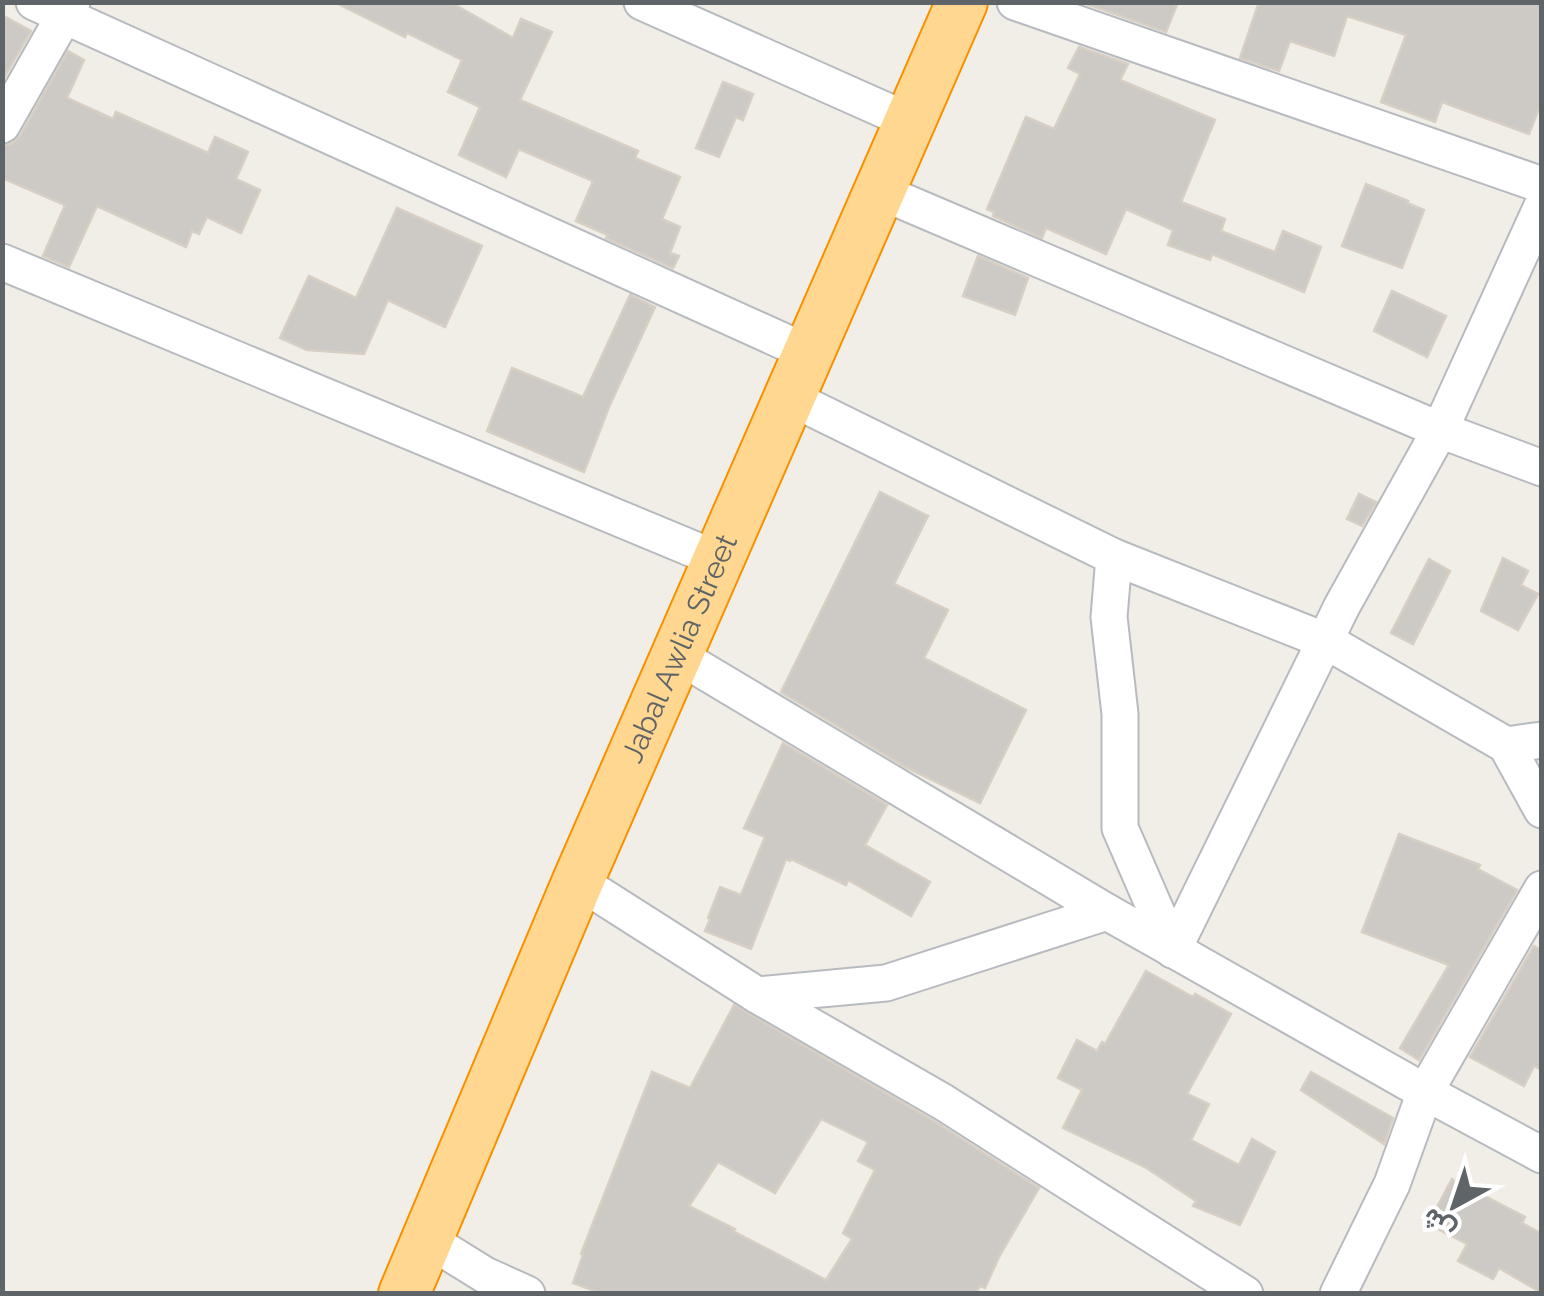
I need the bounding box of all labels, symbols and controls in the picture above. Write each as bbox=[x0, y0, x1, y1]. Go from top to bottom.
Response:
street label: Jabal Awlia Street bbox=[614, 529, 744, 767]
north arrow bbox=[1404, 1156, 1504, 1256]
text: ش bbox=[1415, 1201, 1462, 1248]

